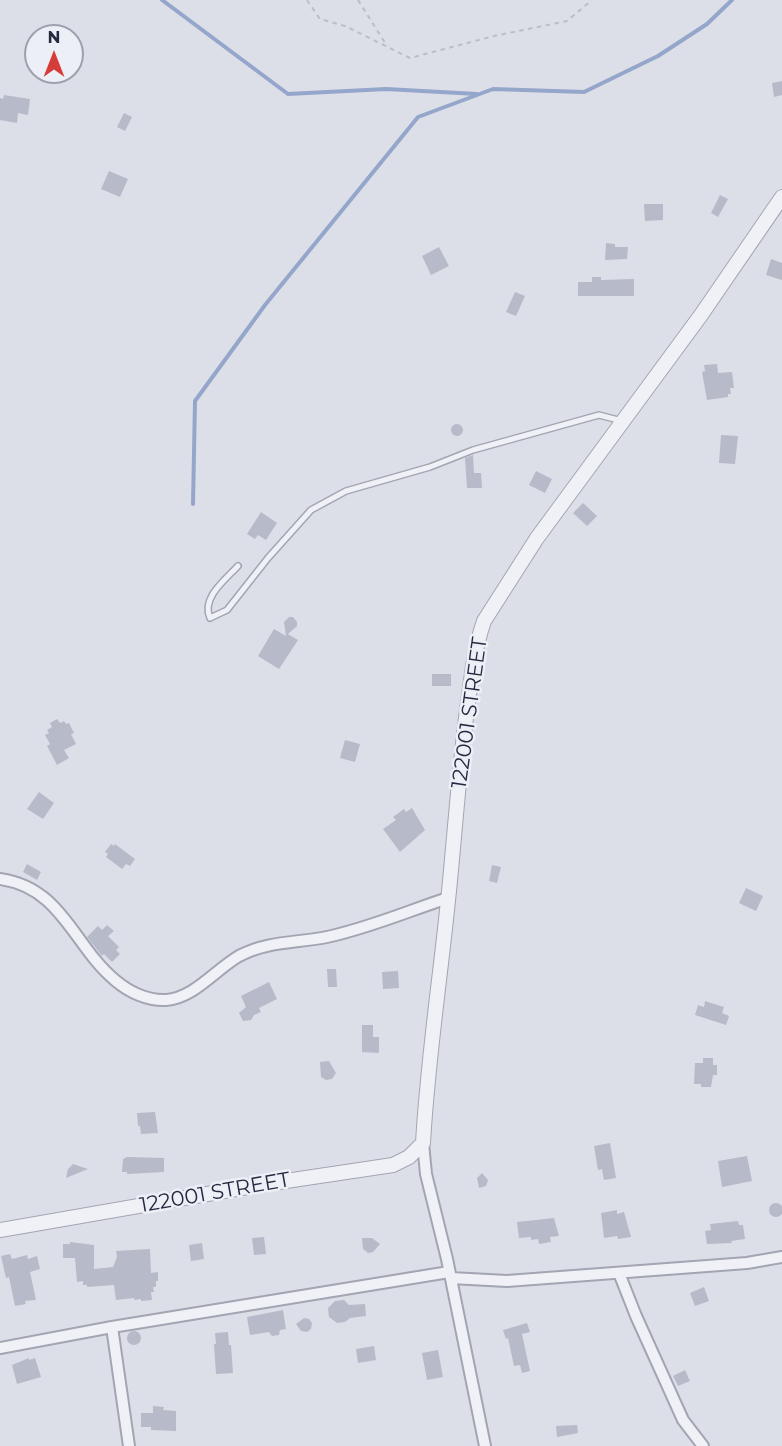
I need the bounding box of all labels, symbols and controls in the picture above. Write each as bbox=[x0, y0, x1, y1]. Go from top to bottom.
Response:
north arrow bbox=[24, 24, 84, 84]
text: N bbox=[48, 28, 60, 47]
street label: 122001 STREET bbox=[447, 636, 493, 790]
street label: 122001 STREET bbox=[138, 1167, 292, 1219]

